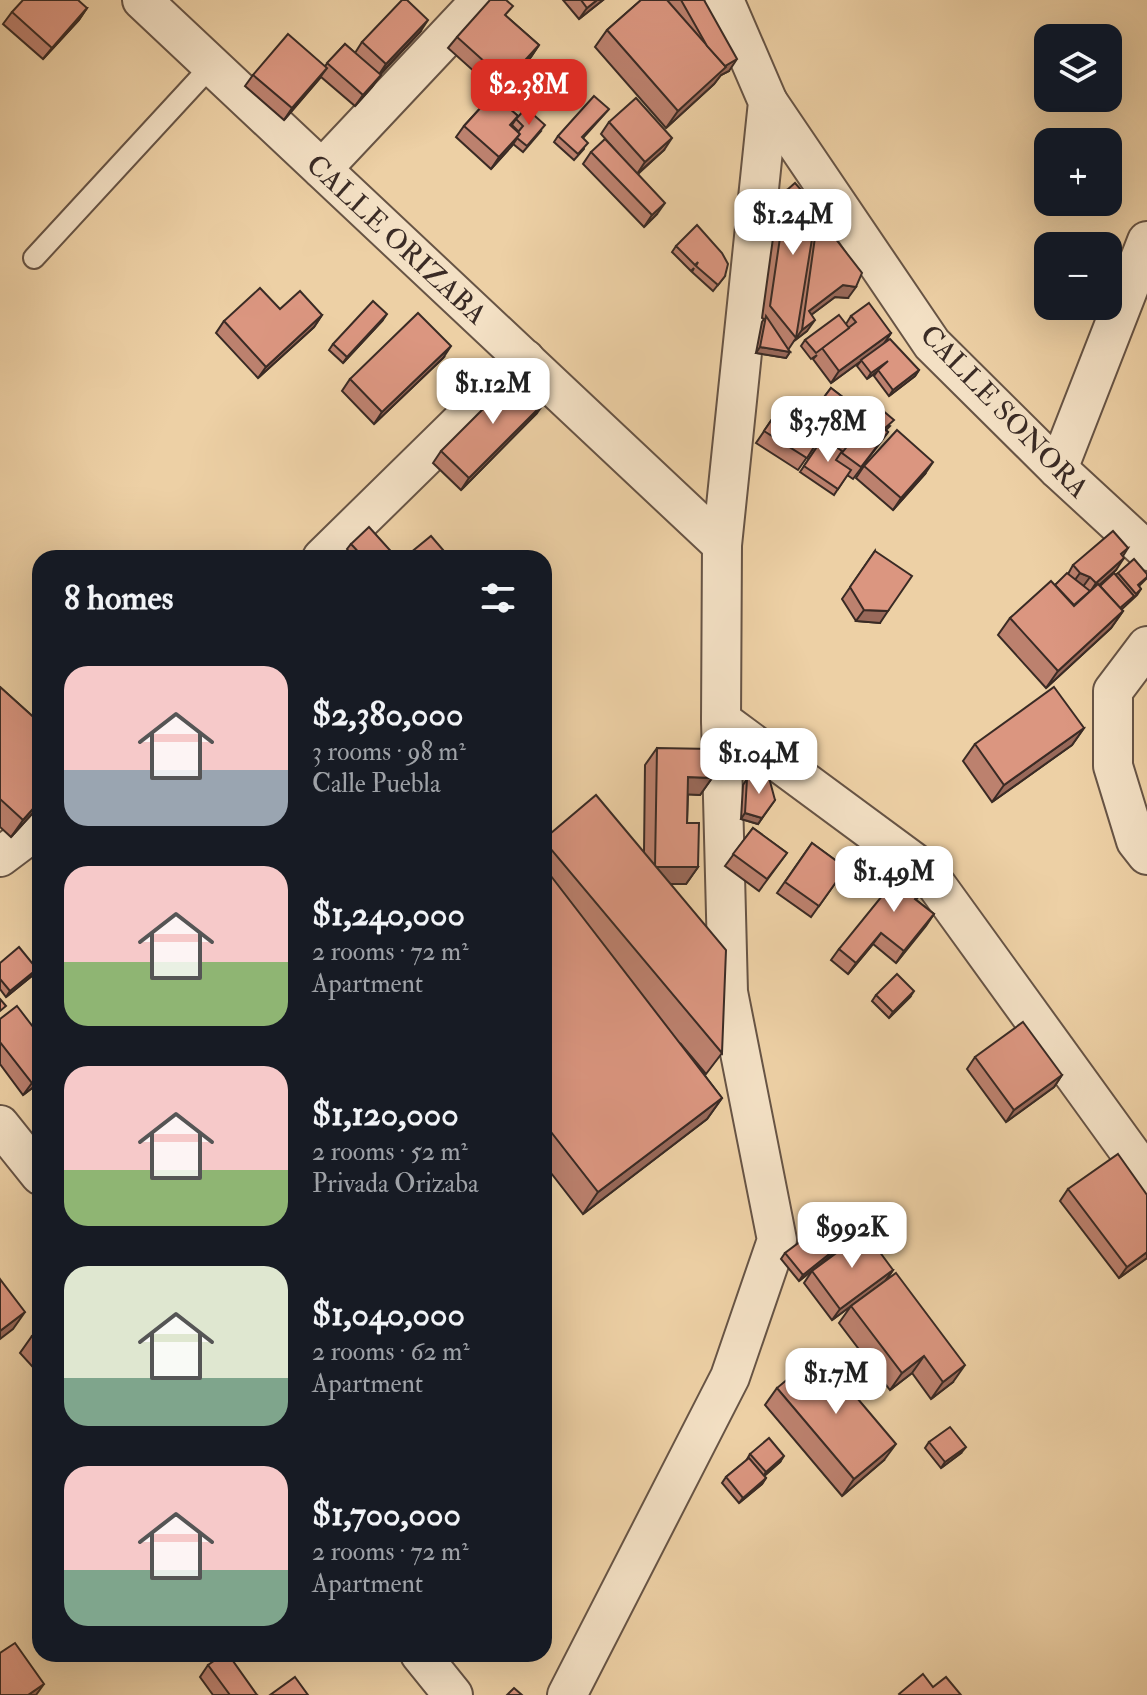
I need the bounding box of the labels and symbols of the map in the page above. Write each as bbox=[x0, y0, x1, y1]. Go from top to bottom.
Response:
pin: $2.38M bbox=[464, 59, 594, 127]
street label: CALLE ORIZABA bbox=[299, 148, 494, 333]
pin: $1.24M bbox=[728, 189, 858, 257]
street label: CALLE SONORA bbox=[912, 318, 1096, 506]
pin: $1.12M bbox=[428, 358, 558, 426]
pin: $3.78M bbox=[763, 396, 893, 464]
pin: $1.04M bbox=[694, 728, 824, 796]
pin: $1.49M bbox=[829, 846, 959, 914]
pin: $992K bbox=[796, 1202, 908, 1270]
pin: $1.7M bbox=[780, 1348, 892, 1416]

